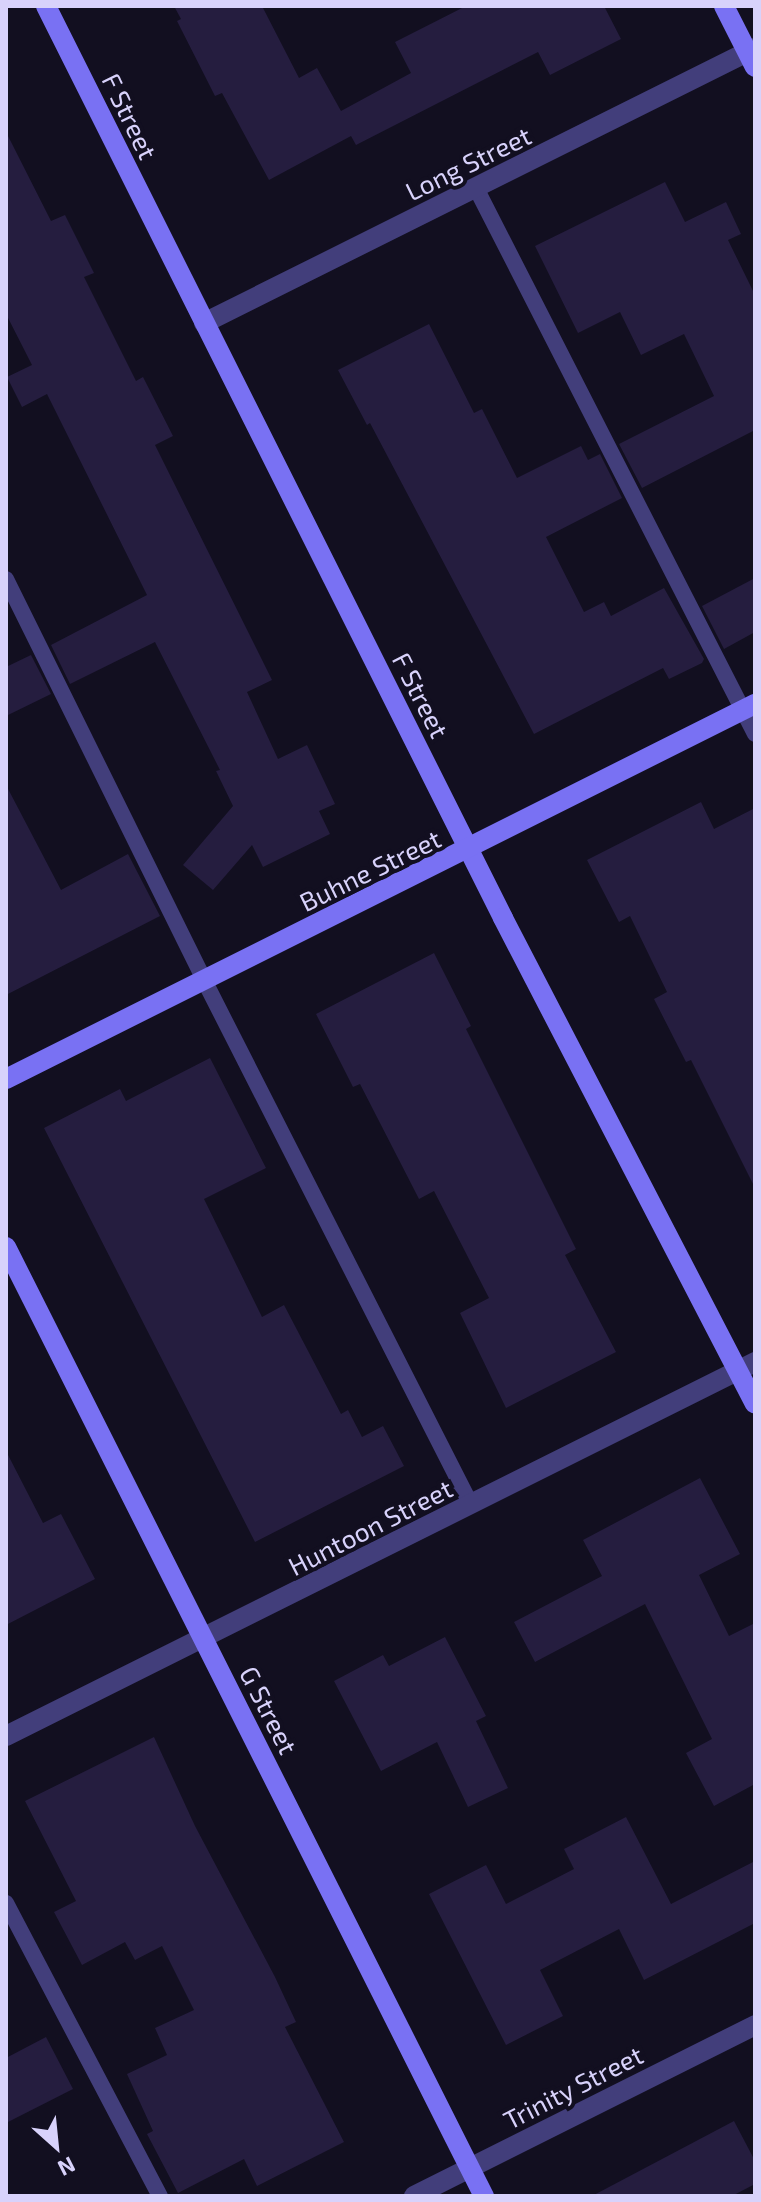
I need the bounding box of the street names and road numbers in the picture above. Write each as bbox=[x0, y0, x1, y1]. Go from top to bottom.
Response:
street label: F Street bbox=[96, 68, 164, 164]
street label: Long Street bbox=[400, 119, 536, 207]
street label: F Street bbox=[386, 647, 456, 743]
street label: Buhne Street bbox=[294, 822, 446, 918]
street label: Huntoon Street bbox=[283, 1472, 457, 1582]
street label: G Street bbox=[234, 1661, 304, 1759]
street label: Trinity Street bbox=[498, 2038, 648, 2136]

